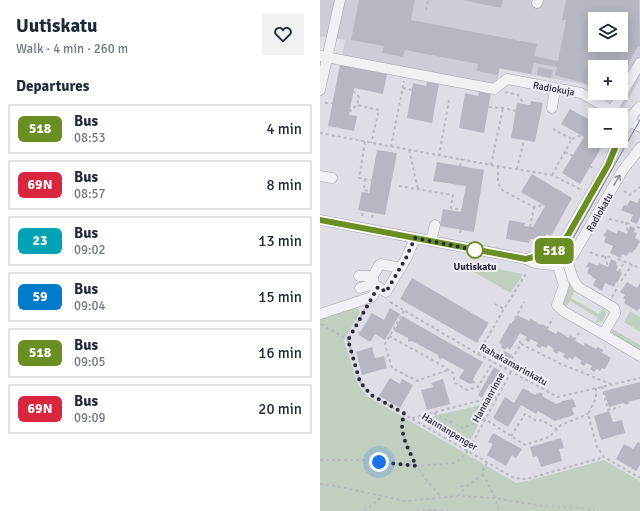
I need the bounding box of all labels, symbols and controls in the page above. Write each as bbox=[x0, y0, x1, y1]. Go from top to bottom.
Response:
map controls bbox=[588, 12, 628, 148]
button: layers bbox=[588, 12, 628, 52]
button: heart bbox=[262, 13, 304, 55]
text: Uutiskatu bbox=[16, 14, 98, 38]
text: Walk · 4 min · 260 m bbox=[16, 41, 128, 57]
button: + bbox=[588, 60, 628, 100]
text: Departures bbox=[16, 77, 89, 95]
street label: Radiokuja bbox=[532, 79, 576, 99]
button: − bbox=[588, 108, 628, 148]
text: Bus bbox=[74, 112, 98, 130]
text: 518 bbox=[29, 120, 51, 137]
text: 4 min bbox=[266, 120, 302, 138]
text: 08:53 bbox=[74, 130, 106, 146]
text: Bus bbox=[74, 168, 98, 186]
one-way arrow bbox=[614, 174, 622, 186]
text: 69N bbox=[28, 176, 52, 193]
text: 8 min bbox=[266, 176, 302, 194]
text: 08:57 bbox=[74, 186, 106, 202]
street label: Radiokatu bbox=[584, 191, 616, 234]
text: Bus bbox=[74, 224, 98, 242]
text: 23 bbox=[32, 232, 48, 249]
text: 13 min bbox=[258, 232, 302, 250]
line badge: 518 bbox=[531, 238, 577, 264]
marker: Uutiskatu bbox=[466, 241, 484, 259]
text: 09:02 bbox=[74, 242, 106, 258]
text: 518 bbox=[543, 242, 565, 259]
place label: Uutiskatu bbox=[454, 261, 497, 273]
text: Bus bbox=[74, 280, 98, 298]
text: 59 bbox=[32, 288, 48, 305]
text: 15 min bbox=[258, 288, 302, 306]
text: 09:04 bbox=[74, 298, 106, 314]
text: Bus bbox=[74, 336, 98, 354]
street label: Rahakamarinkatu bbox=[478, 341, 549, 388]
text: 518 bbox=[29, 344, 51, 361]
text: 16 min bbox=[258, 344, 302, 362]
text: 09:05 bbox=[74, 354, 106, 370]
street label: Hannanrinne bbox=[470, 370, 508, 425]
text: Bus bbox=[74, 392, 98, 410]
text: 69N bbox=[28, 400, 52, 417]
text: 20 min bbox=[258, 400, 302, 418]
text: 09:09 bbox=[74, 410, 106, 426]
street label: Hannanpenger bbox=[419, 410, 480, 453]
your location bbox=[369, 452, 389, 472]

